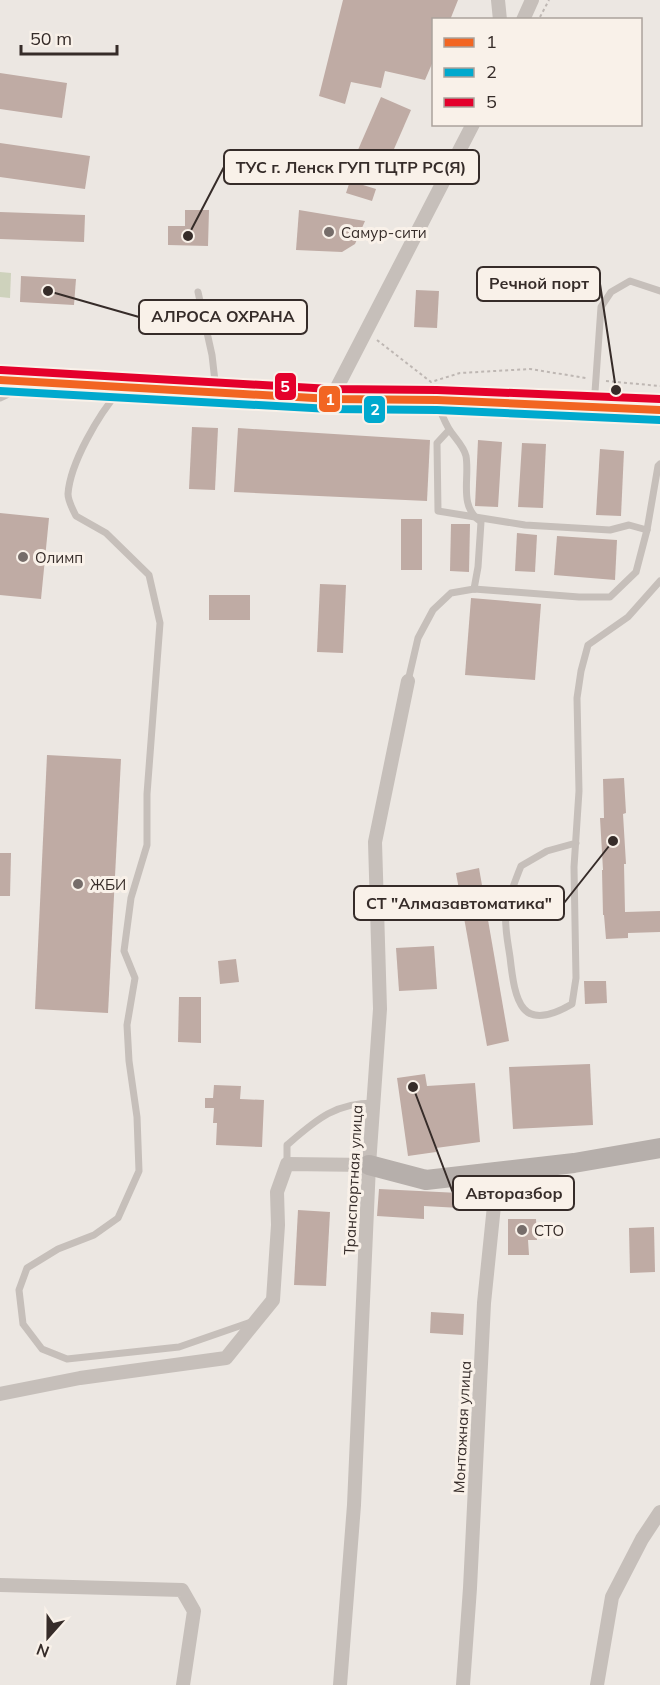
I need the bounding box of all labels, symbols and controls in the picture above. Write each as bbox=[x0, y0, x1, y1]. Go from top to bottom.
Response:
scale bar bbox=[21, 18, 117, 56]
legend bbox=[432, 18, 642, 126]
text: 50 m bbox=[30, 27, 72, 50]
text: 1 bbox=[486, 30, 497, 53]
text: 2 bbox=[486, 60, 497, 83]
text: 5 bbox=[486, 90, 497, 113]
callout: ТУС г. Ленск ГУП ТЦТР РС(Я) bbox=[224, 150, 479, 184]
text: ТУС г. Ленск ГУП ТЦТР РС(Я) bbox=[236, 157, 466, 177]
place label: Самур-сити bbox=[341, 223, 427, 242]
marker: Самур-сити bbox=[322, 225, 336, 239]
callout: Речной порт bbox=[477, 267, 600, 301]
text: Речной порт bbox=[489, 273, 589, 293]
callout: АЛРОСА ОХРАНА bbox=[139, 300, 307, 334]
text: АЛРОСА ОХРАНА bbox=[151, 306, 295, 326]
line badge: 5 bbox=[274, 372, 297, 401]
text: 5 bbox=[280, 376, 290, 396]
line badge: 1 bbox=[318, 385, 341, 413]
text: 1 bbox=[325, 389, 335, 409]
line badge: 2 bbox=[363, 395, 386, 424]
text: 2 bbox=[370, 399, 380, 419]
place label: Олимп bbox=[35, 548, 83, 567]
marker: Олимп bbox=[16, 550, 30, 564]
place label: ЖБИ bbox=[90, 875, 126, 894]
marker: ЖБИ bbox=[71, 877, 85, 891]
callout: СТ "Алмазавтоматика" bbox=[354, 886, 564, 920]
text: СТ "Алмазавтоматика" bbox=[366, 893, 552, 913]
street label: Транспортная улица bbox=[340, 1104, 366, 1256]
callout: Авторазбор bbox=[453, 1176, 574, 1210]
text: Авторазбор bbox=[465, 1183, 563, 1203]
place label: СТО bbox=[534, 1221, 564, 1240]
marker: СТО bbox=[515, 1223, 529, 1237]
street label: Монтажная улица bbox=[449, 1360, 475, 1494]
north arrow bbox=[18, 1607, 78, 1667]
text: N bbox=[33, 1640, 52, 1663]

